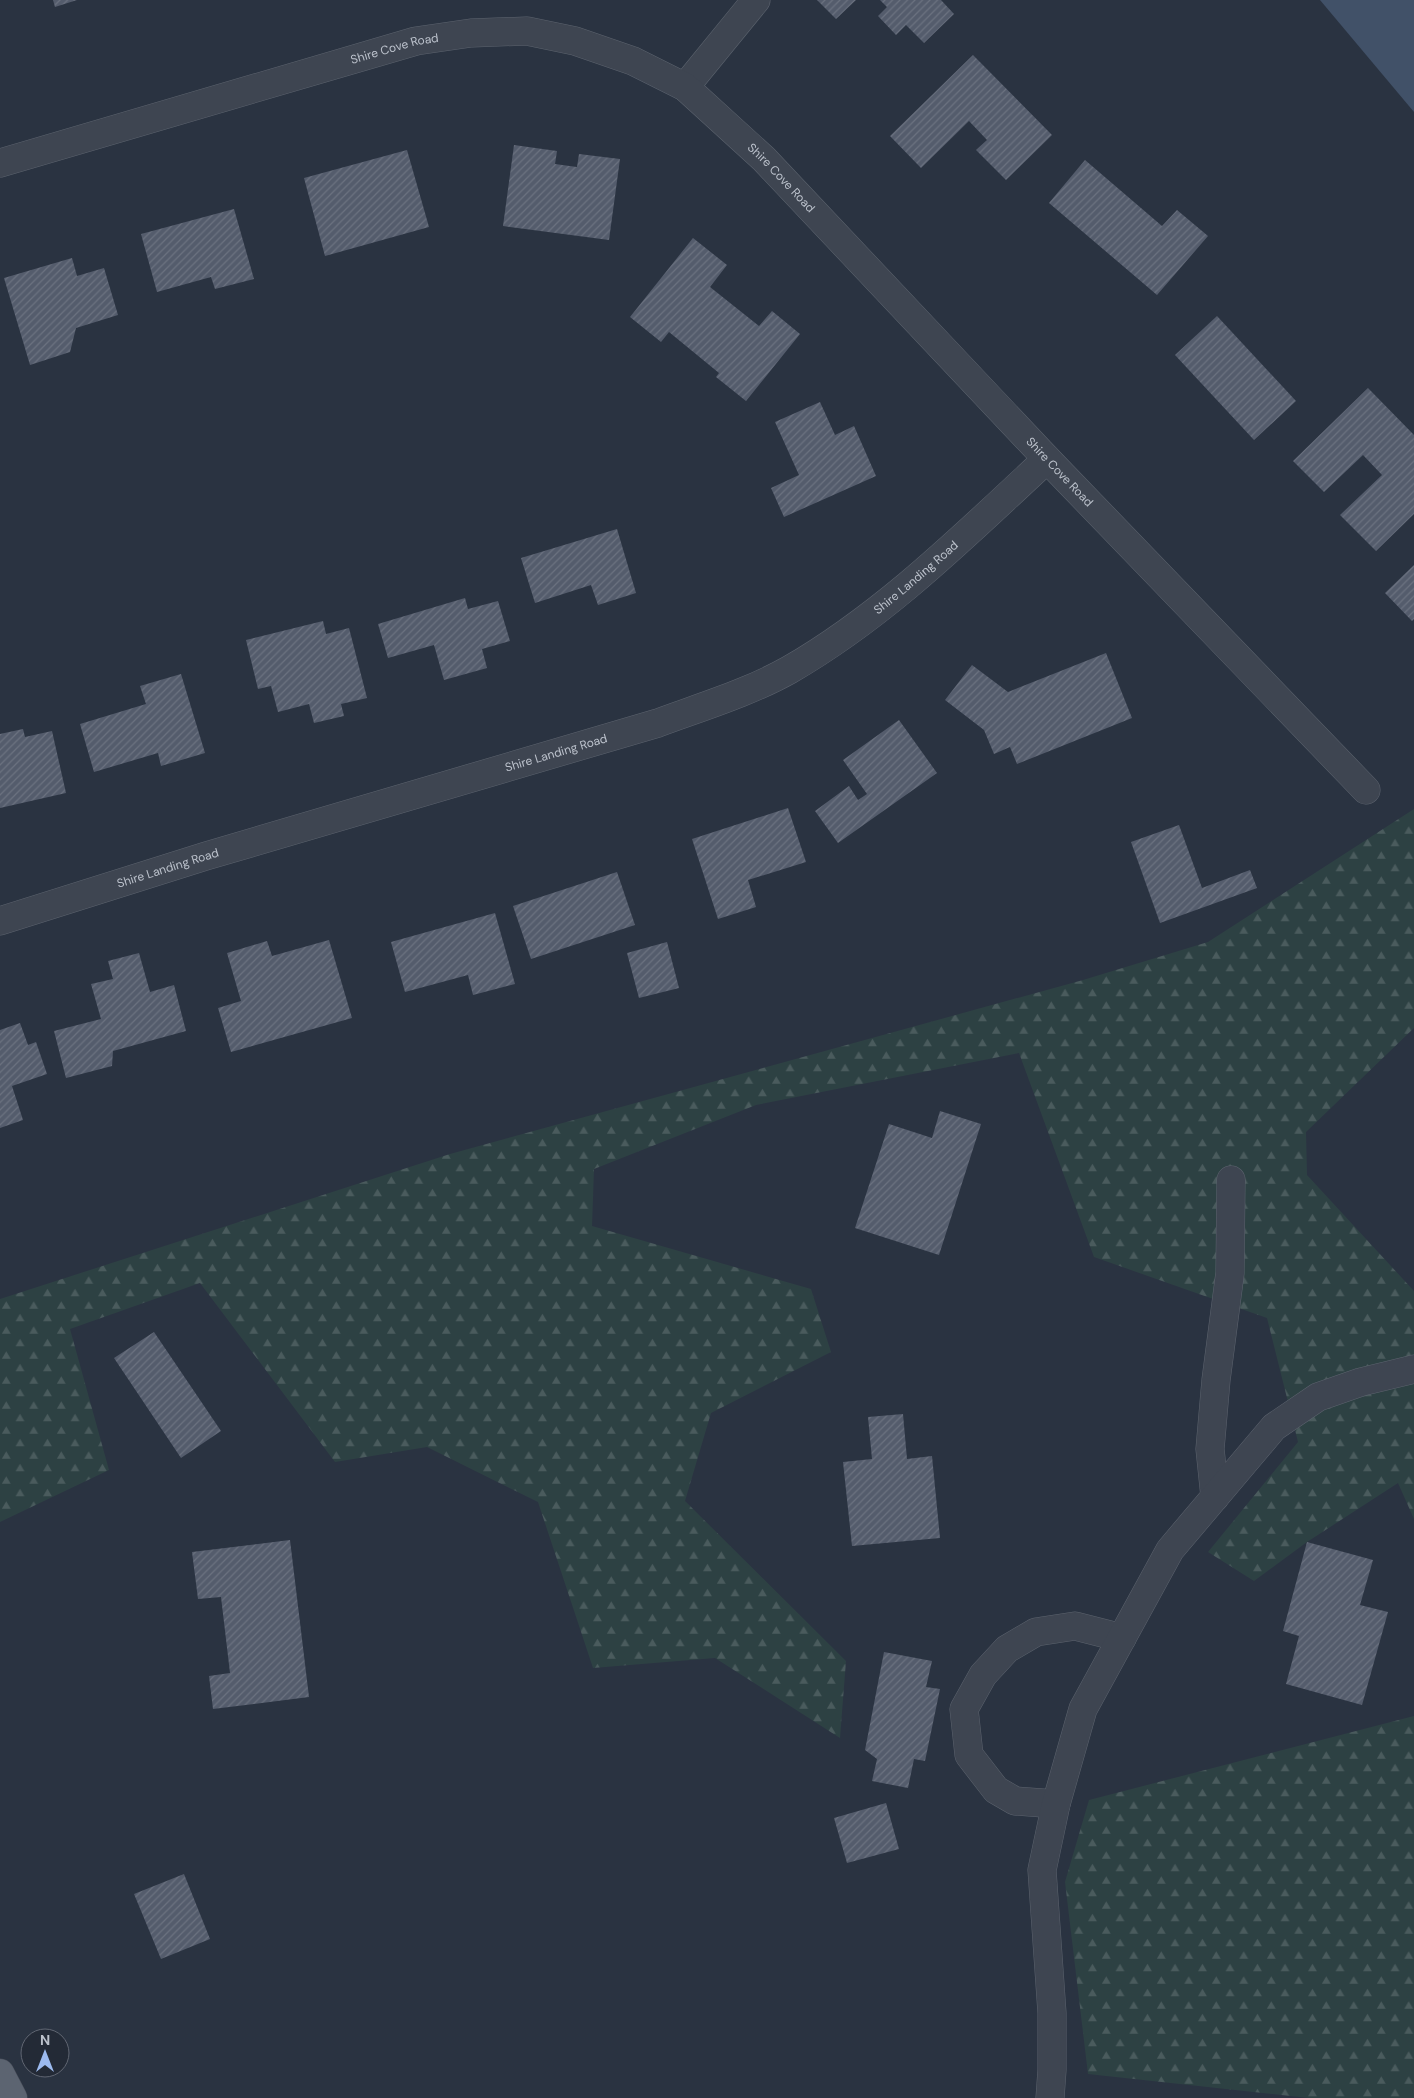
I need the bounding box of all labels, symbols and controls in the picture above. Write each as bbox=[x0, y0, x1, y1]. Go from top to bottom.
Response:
street label: Shire Cove Road bbox=[349, 30, 440, 68]
street label: Shire Cove Road bbox=[744, 140, 818, 216]
street label: Shire Cove Road bbox=[1023, 434, 1097, 510]
street label: Shire Landing Road bbox=[870, 537, 962, 618]
street label: Shire Landing Road bbox=[503, 730, 609, 776]
street label: Shire Landing Road bbox=[115, 845, 221, 892]
north arrow bbox=[20, 2028, 70, 2078]
text: N bbox=[40, 2031, 50, 2049]

